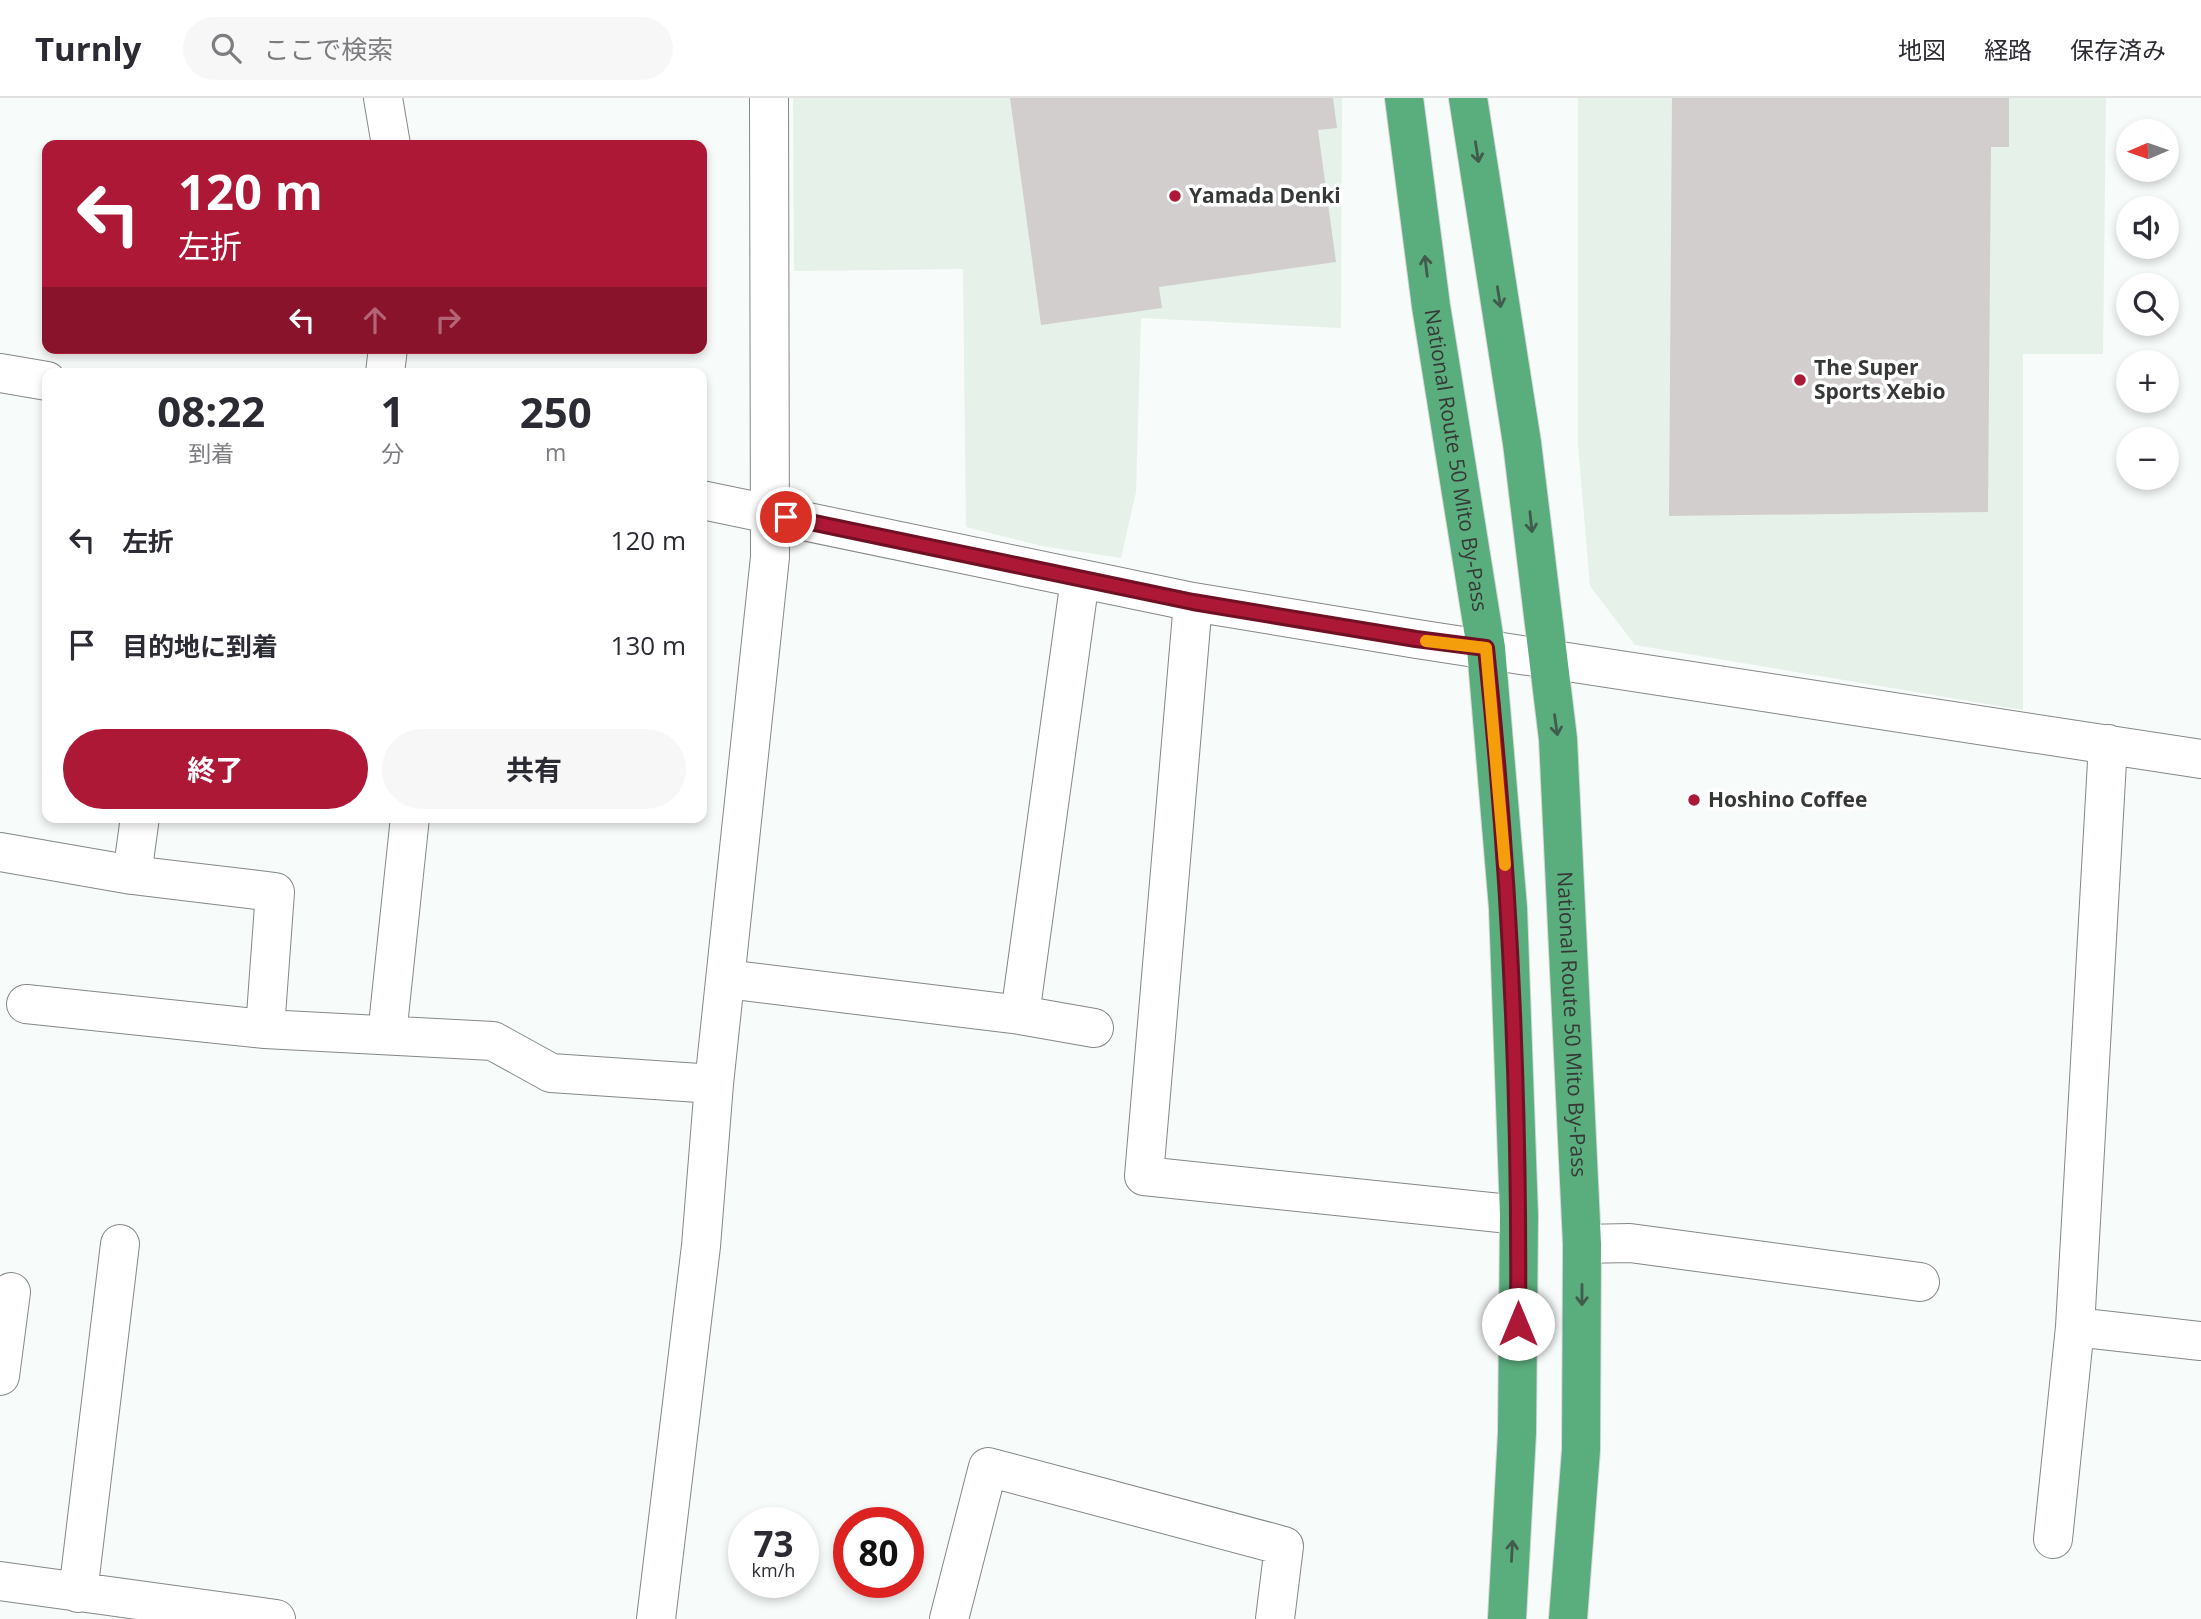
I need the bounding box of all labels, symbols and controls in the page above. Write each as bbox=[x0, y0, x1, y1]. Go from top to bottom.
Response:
search box bbox=[183, 17, 673, 80]
text: Turnly bbox=[35, 26, 141, 71]
icon: search bbox=[207, 29, 245, 67]
text: ここで検索 bbox=[263, 31, 393, 67]
text: 地図 bbox=[1898, 33, 1946, 66]
text: 経路 bbox=[1984, 33, 2032, 66]
text: 保存済み bbox=[2070, 33, 2166, 66]
north arrow bbox=[2116, 119, 2179, 182]
map controls bbox=[2116, 119, 2179, 490]
one-way arrow bbox=[1471, 140, 1484, 162]
text: 120 m bbox=[178, 158, 323, 224]
icon: left bbox=[63, 168, 154, 259]
place label: Yamada Denki bbox=[1189, 181, 1341, 209]
marker: Yamada Denki bbox=[1167, 188, 1183, 204]
button: sound bbox=[2116, 196, 2179, 259]
text: 左折 bbox=[178, 224, 242, 267]
one-way arrow bbox=[1419, 255, 1432, 278]
button: search bbox=[2116, 273, 2179, 336]
one-way arrow bbox=[1493, 285, 1506, 308]
icon: left bbox=[283, 301, 321, 339]
icon: ahead bbox=[356, 301, 394, 339]
icon: right bbox=[429, 301, 467, 339]
street label: National Route 50 Mito By-Pass bbox=[1419, 307, 1495, 613]
button: + bbox=[2116, 350, 2179, 413]
place label: The Super Sports Xebio bbox=[1814, 353, 1946, 405]
marker: The Super Sports Xebio bbox=[1792, 372, 1808, 388]
text: 08:22 bbox=[157, 382, 265, 439]
text: 1 bbox=[380, 382, 405, 439]
text: 250 bbox=[520, 383, 592, 440]
button: − bbox=[2116, 427, 2179, 490]
text: m bbox=[545, 436, 566, 468]
text: 到着 bbox=[188, 437, 234, 469]
text: 分 bbox=[381, 437, 404, 469]
pin bbox=[756, 487, 816, 547]
icon: arrive bbox=[767, 498, 805, 536]
one-way arrow bbox=[1524, 510, 1537, 533]
icon: left bbox=[63, 521, 101, 559]
text: 120 m bbox=[611, 522, 686, 558]
text: 左折 bbox=[122, 523, 174, 559]
icon: arrive bbox=[63, 626, 101, 664]
text: 130 m bbox=[611, 627, 686, 663]
text: 目的地に到着 bbox=[122, 628, 278, 664]
one-way arrow bbox=[1549, 713, 1562, 736]
button: 終了 bbox=[63, 729, 368, 809]
button: 共有 bbox=[382, 729, 686, 809]
place label: Hoshino Coffee bbox=[1708, 785, 1867, 813]
marker: Hoshino Coffee bbox=[1686, 792, 1702, 808]
street label: National Route 50 Mito By-Pass bbox=[1551, 871, 1594, 1178]
one-way arrow bbox=[1575, 1283, 1589, 1306]
position arrow bbox=[1481, 1287, 1555, 1361]
speed limit sign: 80 bbox=[833, 1507, 924, 1598]
text: 73 bbox=[753, 1520, 794, 1567]
one-way arrow bbox=[1505, 1540, 1518, 1563]
text: km/h bbox=[752, 1558, 795, 1582]

